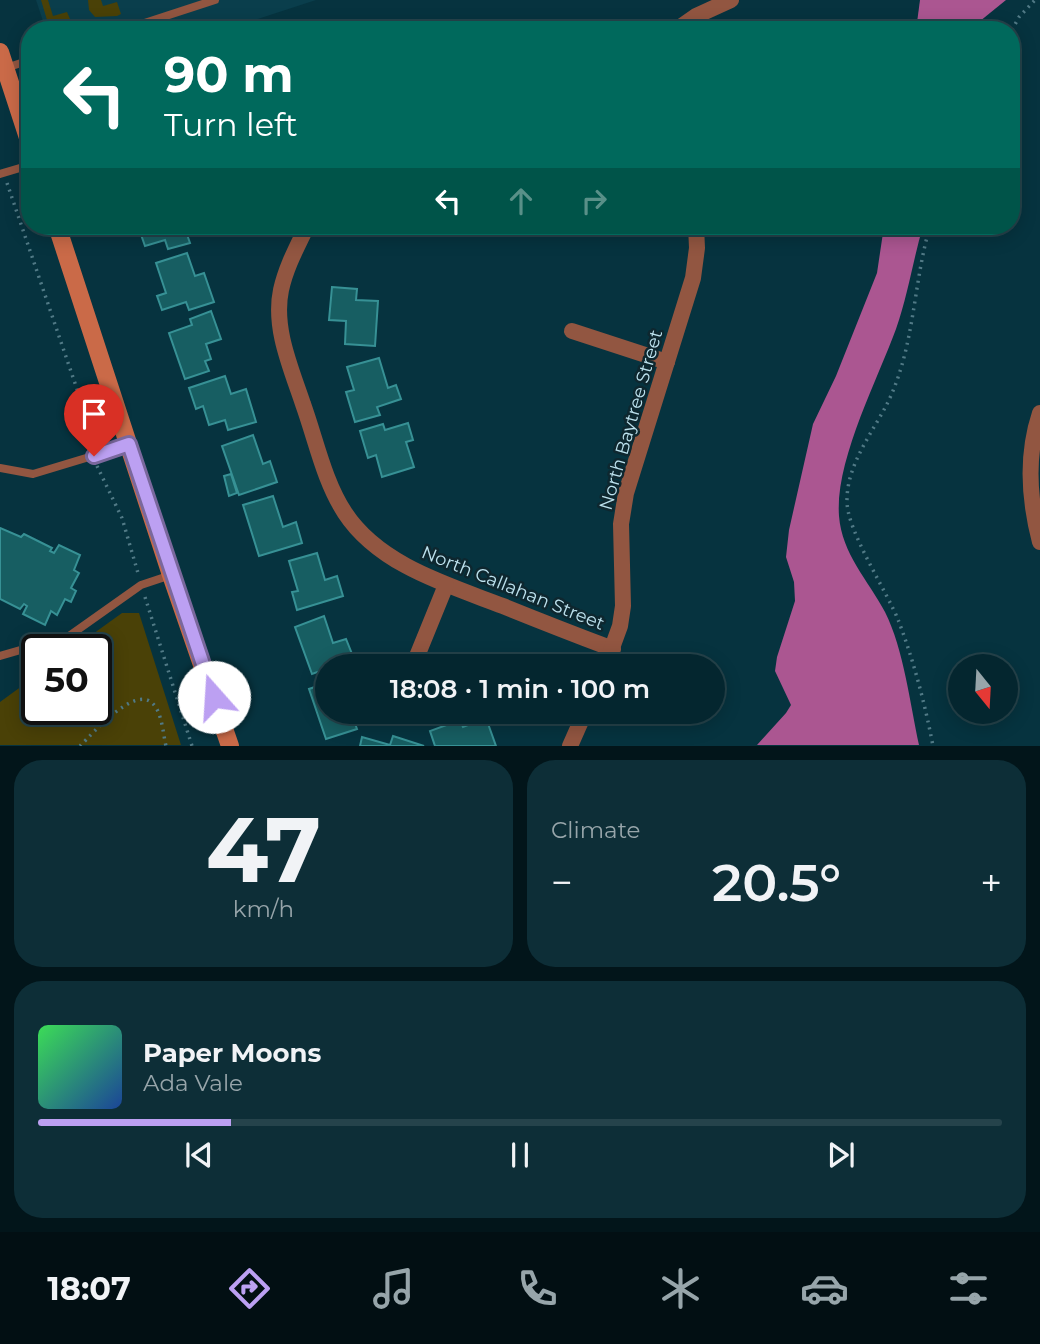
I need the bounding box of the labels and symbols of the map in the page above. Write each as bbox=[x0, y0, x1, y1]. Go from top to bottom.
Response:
street label: North Baytree Street bbox=[595, 327, 667, 513]
pin bbox=[64, 384, 124, 456]
street label: North Callahan Street bbox=[418, 541, 608, 635]
speed limit sign: 50 bbox=[21, 634, 112, 725]
north arrow bbox=[948, 654, 1018, 724]
position arrow bbox=[177, 660, 251, 734]

